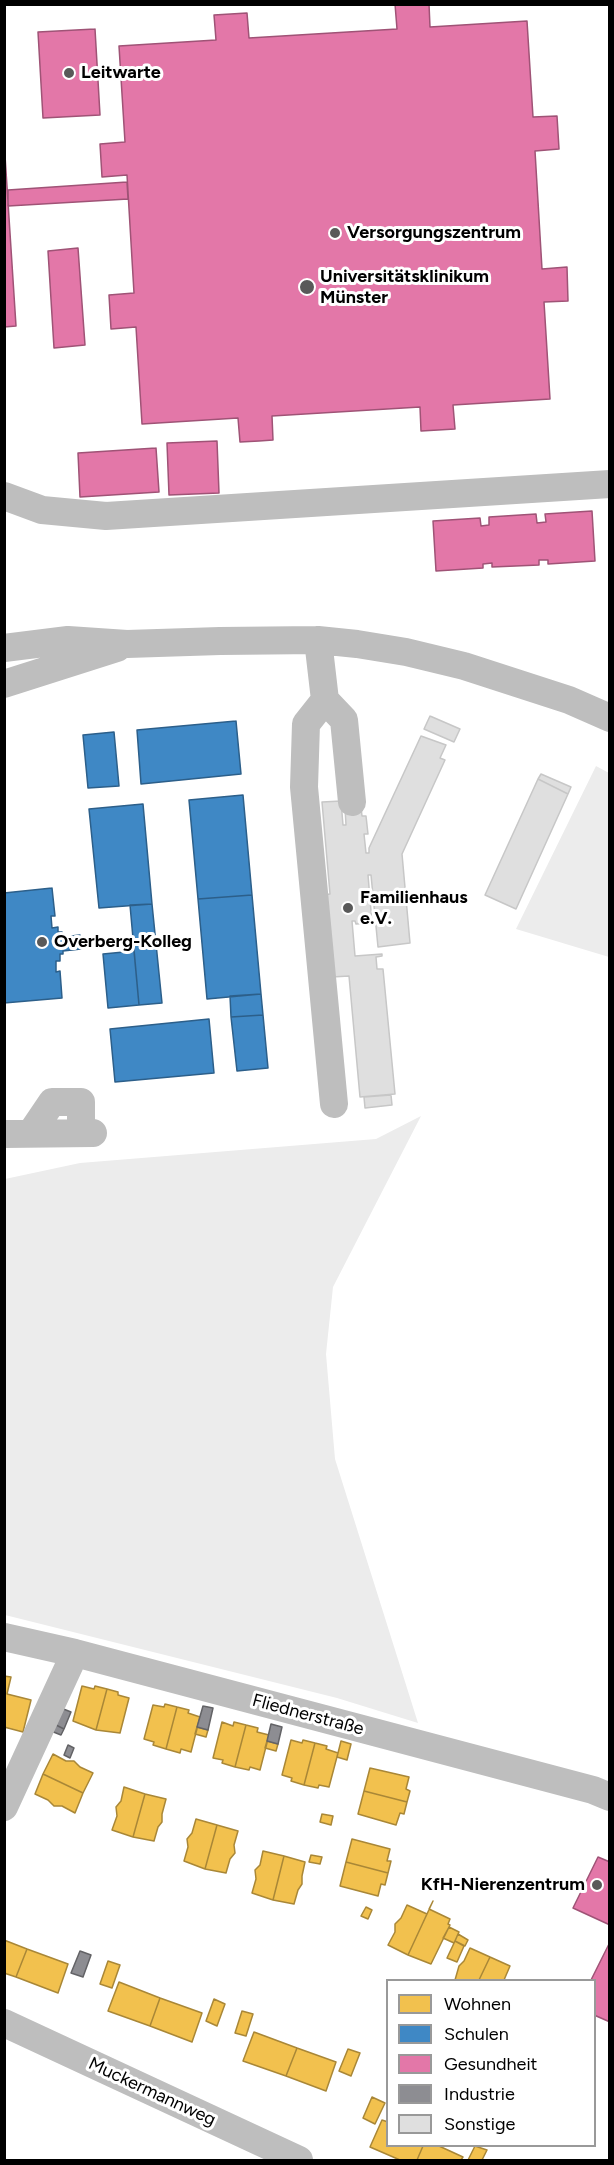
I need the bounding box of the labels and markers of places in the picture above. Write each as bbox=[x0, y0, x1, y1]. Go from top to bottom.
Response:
place label: Leitwarte bbox=[81, 62, 161, 84]
marker: Leitwarte bbox=[62, 66, 76, 80]
place label: Versorgungszentrum bbox=[347, 222, 521, 244]
marker: Versorgungszentrum bbox=[328, 226, 342, 240]
place label: Universitätsklinikum Münster bbox=[320, 266, 489, 308]
marker: Universitätsklinikum Münster bbox=[298, 278, 316, 296]
place label: Familienhaus e.V. bbox=[360, 887, 468, 930]
marker: Familienhaus e.V. bbox=[341, 901, 355, 915]
place label: Overberg-Kolleg bbox=[54, 931, 192, 953]
marker: Overberg-Kolleg bbox=[35, 935, 49, 949]
place label: KfH-Nierenzentrum bbox=[421, 1874, 585, 1896]
marker: KfH-Nierenzentrum bbox=[590, 1878, 604, 1892]

